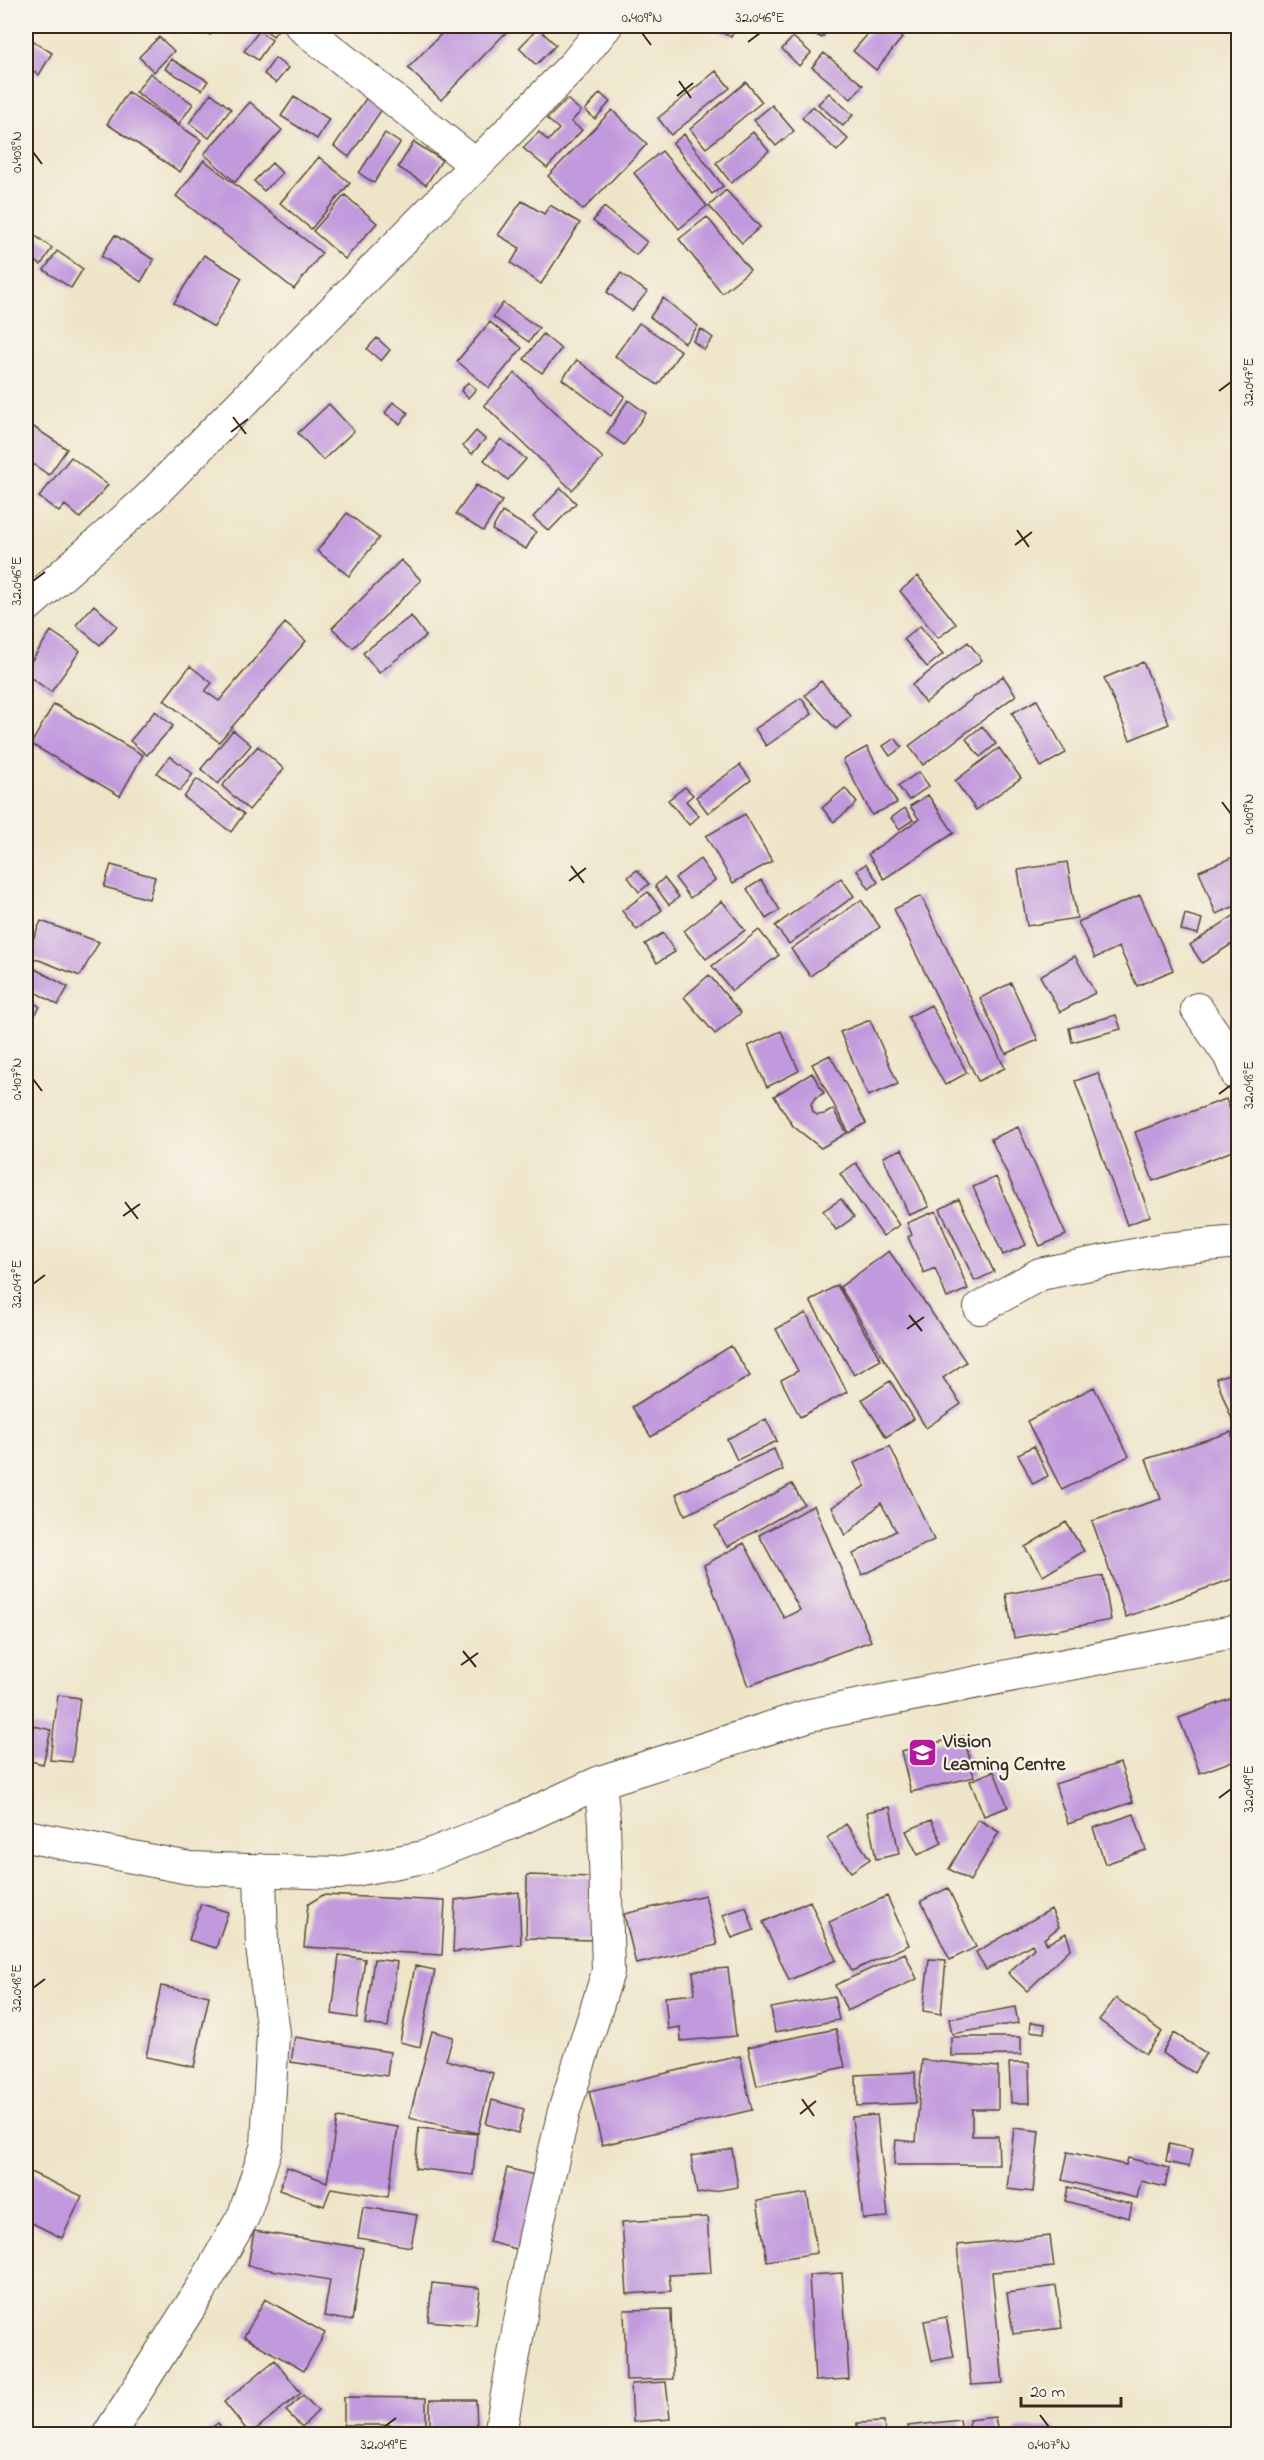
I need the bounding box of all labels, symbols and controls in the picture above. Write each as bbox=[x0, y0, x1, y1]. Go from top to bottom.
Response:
text: 0.409°N bbox=[622, 7, 662, 29]
text: 32.046°E bbox=[735, 7, 785, 29]
text: 0.408°N bbox=[6, 131, 28, 173]
text: 32.047°E bbox=[1238, 358, 1260, 406]
text: 32.046°E bbox=[6, 556, 28, 606]
text: 0.409°N bbox=[1238, 794, 1260, 834]
text: 0.407°N bbox=[6, 1058, 28, 1100]
text: 32.048°E bbox=[1238, 1061, 1260, 1109]
text: 32.047°E bbox=[6, 1260, 28, 1308]
place label: Vision Learning Centre bbox=[942, 1728, 1066, 1781]
school or university icon: Vision Learning Centre bbox=[906, 1736, 938, 1768]
text: 32.049°E bbox=[1238, 1766, 1260, 1813]
text: 32.048°E bbox=[6, 1964, 28, 2012]
scale bar bbox=[1021, 2370, 1122, 2408]
text: 20 m bbox=[1030, 2380, 1065, 2406]
text: 32.049°E bbox=[361, 2434, 408, 2456]
text: 0.407°N bbox=[1028, 2434, 1070, 2456]

